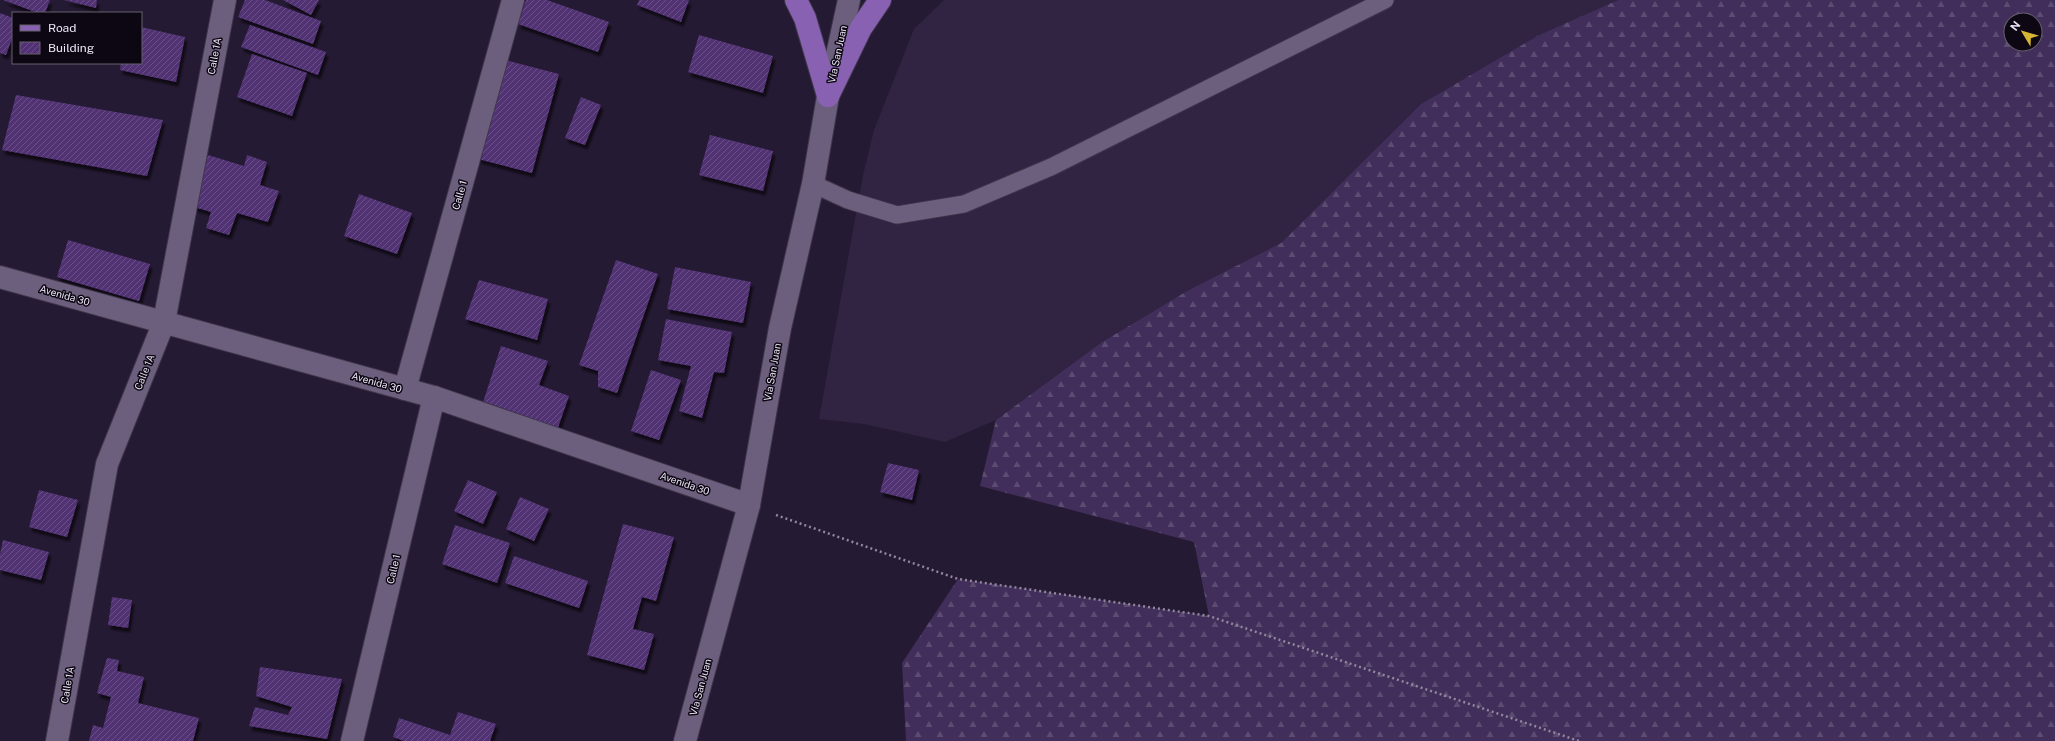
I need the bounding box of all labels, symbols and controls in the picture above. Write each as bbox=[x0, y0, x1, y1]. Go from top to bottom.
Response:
legend bbox=[12, 12, 142, 64]
north arrow bbox=[2003, 12, 2043, 52]
text: N bbox=[2008, 19, 2022, 33]
text: Road bbox=[48, 21, 76, 35]
street label: Vía San Juan bbox=[825, 24, 849, 84]
street label: Calle 1A bbox=[205, 37, 223, 75]
text: Building bbox=[48, 41, 94, 55]
street label: Calle 1 bbox=[449, 179, 469, 211]
street label: Avenida 30 bbox=[39, 282, 91, 308]
street label: Vía San Juan bbox=[761, 342, 783, 402]
street label: Calle 1A bbox=[131, 352, 157, 392]
street label: Avenida 30 bbox=[351, 369, 403, 395]
street label: Avenida 30 bbox=[659, 469, 711, 497]
street label: Calle 1 bbox=[384, 553, 402, 585]
street label: Vía San Juan bbox=[687, 657, 713, 717]
street label: Calle 1A bbox=[58, 666, 76, 704]

